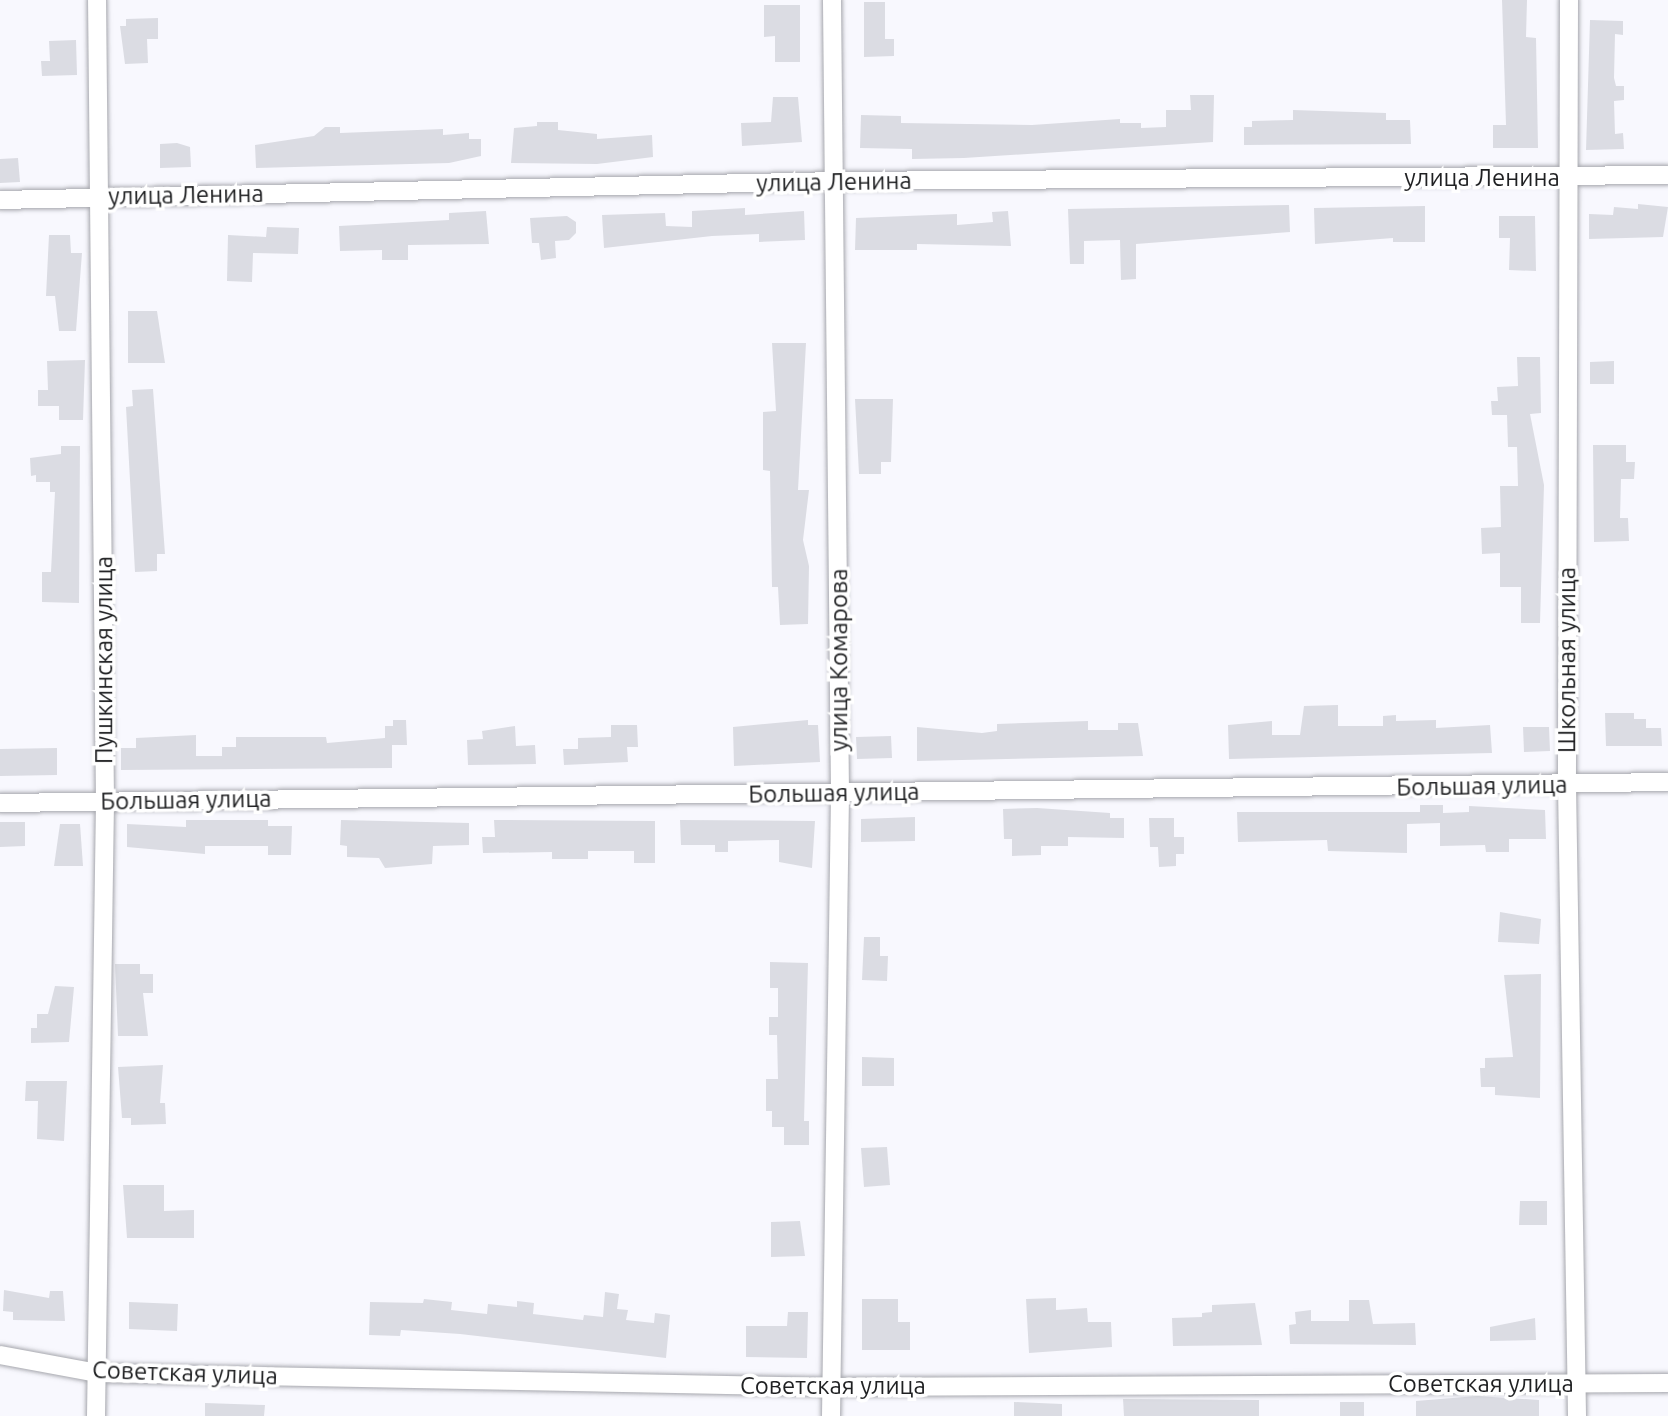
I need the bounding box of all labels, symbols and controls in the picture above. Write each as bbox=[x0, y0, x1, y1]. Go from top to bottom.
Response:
street label: улица Ленина bbox=[1404, 164, 1560, 192]
street label: улица Ленина bbox=[756, 166, 912, 198]
street label: улица Ленина bbox=[108, 179, 264, 211]
street label: Пушкинская улица bbox=[90, 556, 118, 764]
street label: Школьная улица bbox=[1553, 567, 1581, 753]
street label: улица Комарова bbox=[825, 569, 853, 751]
street label: Большая улица bbox=[1396, 770, 1568, 802]
street label: Большая улица bbox=[748, 777, 920, 809]
street label: Большая улица bbox=[100, 784, 272, 816]
street label: Советская улица bbox=[92, 1355, 278, 1391]
street label: Советская улица bbox=[1388, 1370, 1574, 1398]
street label: Советская улица bbox=[740, 1372, 926, 1400]

